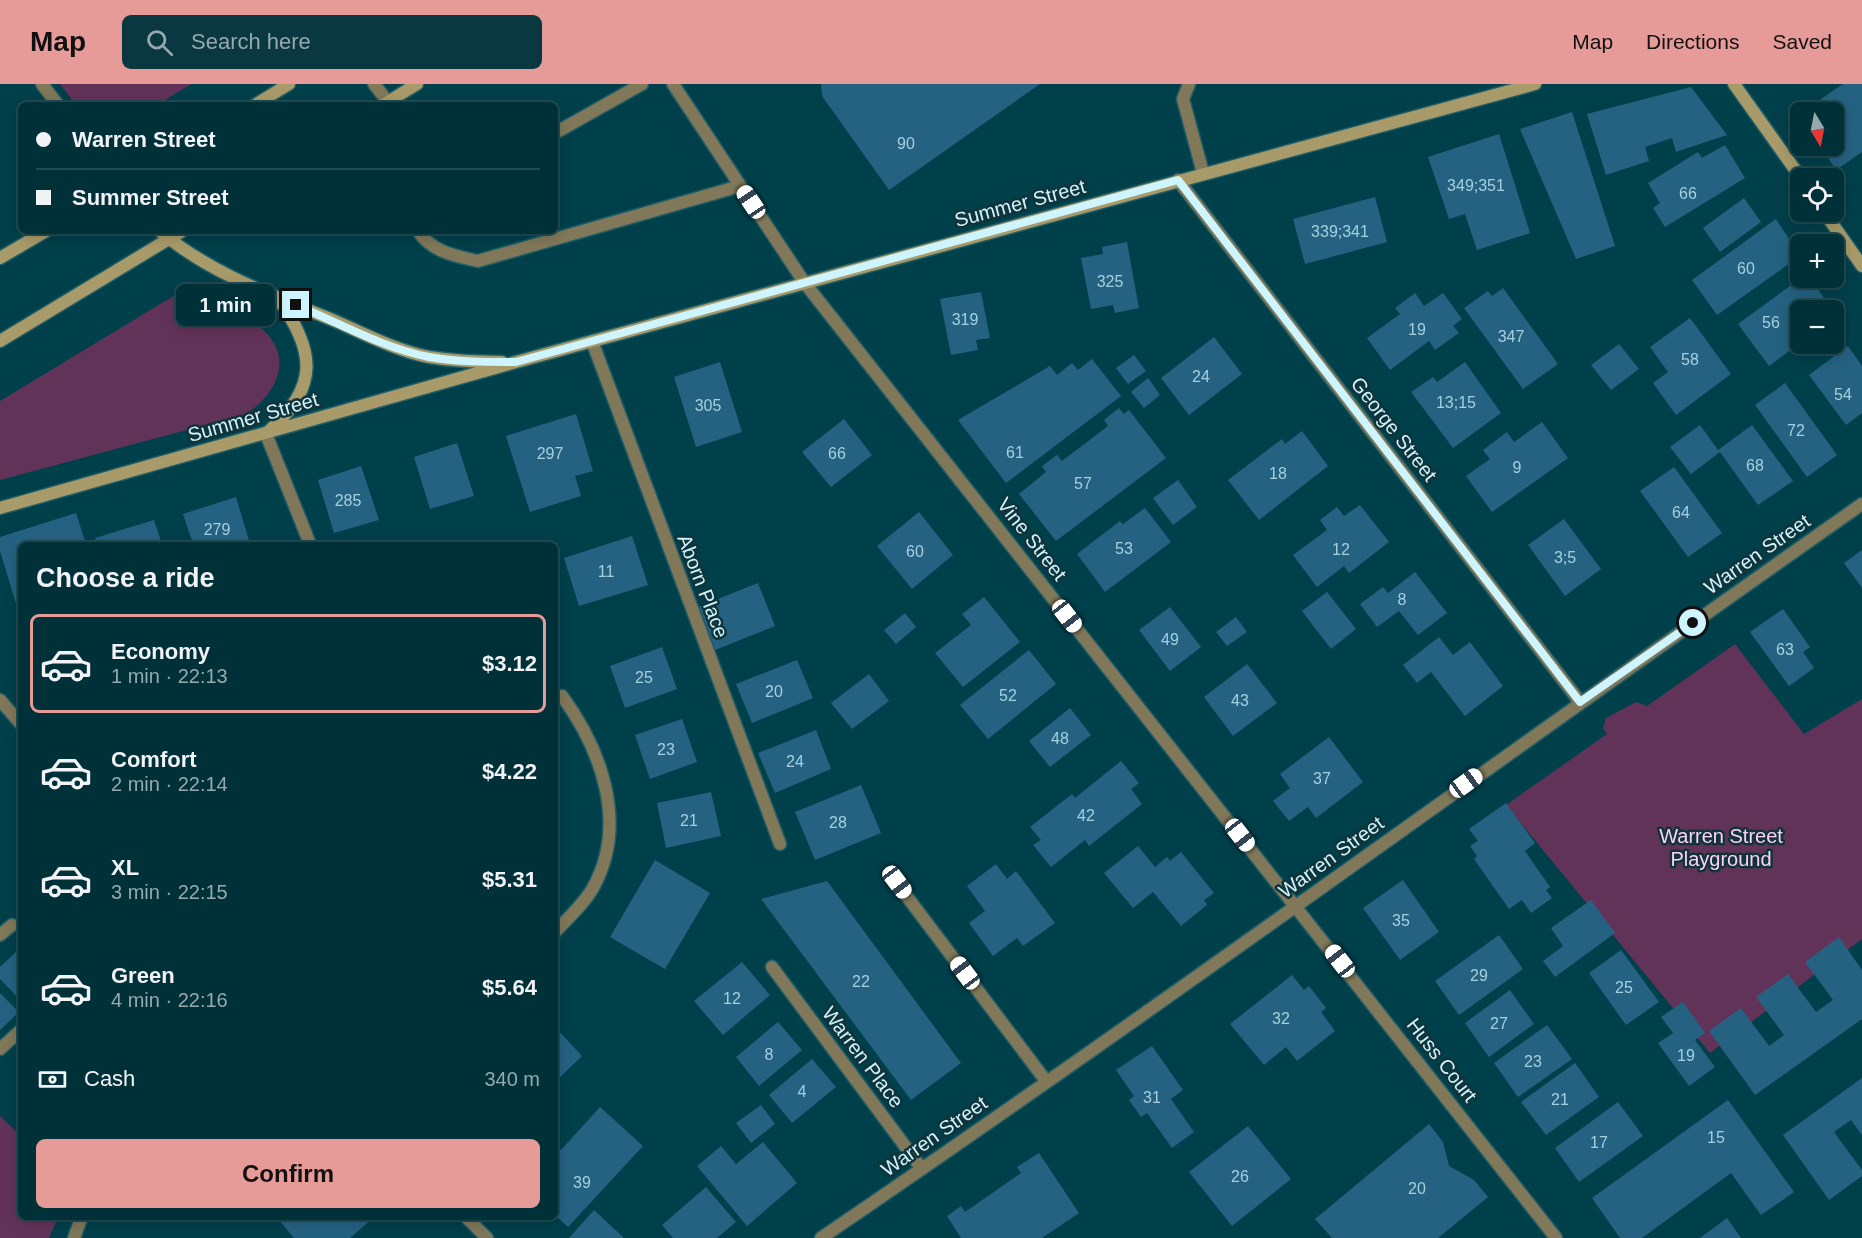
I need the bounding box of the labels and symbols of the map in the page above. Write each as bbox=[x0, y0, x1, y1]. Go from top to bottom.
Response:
north arrow bbox=[1790, 102, 1844, 156]
house number: 90 bbox=[897, 135, 915, 152]
street label: Summer Street bbox=[952, 175, 1088, 231]
house number: 349;351 bbox=[1447, 177, 1505, 194]
car bbox=[733, 182, 769, 222]
house number: 66 bbox=[1679, 185, 1697, 202]
house number: 339;341 bbox=[1311, 223, 1369, 240]
house number: 60 bbox=[1737, 260, 1755, 277]
house number: 325 bbox=[1097, 273, 1123, 290]
callout: 1 min bbox=[176, 284, 275, 326]
route end bbox=[282, 291, 309, 318]
house number: 319 bbox=[952, 311, 978, 328]
house number: 56 bbox=[1762, 314, 1780, 331]
house number: 19 bbox=[1408, 321, 1426, 338]
house number: 347 bbox=[1498, 328, 1524, 345]
house number: 58 bbox=[1681, 351, 1699, 368]
house number: 24 bbox=[1192, 368, 1210, 385]
street label: George Street bbox=[1347, 373, 1442, 486]
house number: 54 bbox=[1834, 386, 1852, 403]
street label: Summer Street bbox=[185, 388, 321, 446]
house number: 13;15 bbox=[1436, 394, 1476, 411]
house number: 305 bbox=[695, 397, 721, 414]
house number: 72 bbox=[1787, 422, 1805, 439]
house number: 61 bbox=[1006, 444, 1024, 461]
house number: 297 bbox=[537, 445, 563, 462]
house number: 66 bbox=[828, 445, 846, 462]
house number: 68 bbox=[1746, 457, 1764, 474]
house number: 9 bbox=[1513, 459, 1522, 476]
house number: 18 bbox=[1269, 465, 1287, 482]
house number: 57 bbox=[1074, 475, 1092, 492]
house number: 285 bbox=[335, 492, 361, 509]
street label: Vine Street bbox=[993, 493, 1071, 585]
house number: 64 bbox=[1672, 504, 1690, 521]
street label: Warren Street bbox=[1700, 509, 1814, 599]
house number: 279 bbox=[204, 521, 230, 538]
street label: Aborn Place bbox=[673, 531, 733, 641]
house number: 53 bbox=[1115, 540, 1133, 557]
house number: 12 bbox=[1332, 541, 1350, 558]
house number: 60 bbox=[906, 543, 924, 560]
house number: 3;5 bbox=[1554, 549, 1576, 566]
house number: 11 bbox=[598, 563, 614, 580]
house number: 8 bbox=[1398, 591, 1407, 608]
car bbox=[1049, 596, 1085, 636]
route start bbox=[1679, 609, 1706, 636]
house number: 49 bbox=[1161, 631, 1179, 648]
house number: 63 bbox=[1776, 641, 1794, 658]
house number: 25 bbox=[635, 669, 653, 686]
house number: 20 bbox=[765, 683, 783, 700]
house number: 52 bbox=[999, 687, 1017, 704]
house number: 43 bbox=[1231, 692, 1249, 709]
house number: 48 bbox=[1051, 730, 1069, 747]
house number: 23 bbox=[657, 741, 675, 758]
house number: 24 bbox=[786, 753, 804, 770]
car bbox=[1446, 765, 1486, 801]
house number: 37 bbox=[1313, 770, 1331, 787]
house number: 42 bbox=[1077, 807, 1095, 824]
street label: Warren Street bbox=[1274, 811, 1388, 902]
house number: 21 bbox=[680, 812, 698, 829]
house number: 28 bbox=[829, 814, 847, 831]
car bbox=[1222, 815, 1258, 855]
park label: Warren Street Playground bbox=[1659, 825, 1783, 870]
car bbox=[879, 862, 915, 902]
house number: 35 bbox=[1392, 912, 1410, 929]
car bbox=[1322, 941, 1358, 981]
car bbox=[947, 953, 983, 993]
house number: 29 bbox=[1470, 967, 1488, 984]
house number: 22 bbox=[852, 973, 870, 990]
house number: 25 bbox=[1615, 979, 1633, 996]
house number: 12 bbox=[723, 990, 741, 1007]
street label: Warren Place bbox=[818, 1002, 908, 1112]
house number: 32 bbox=[1272, 1010, 1290, 1027]
street label: Huss Court bbox=[1403, 1014, 1482, 1107]
house number: 27 bbox=[1490, 1015, 1508, 1032]
house number: 8 bbox=[765, 1046, 774, 1063]
house number: 19 bbox=[1677, 1047, 1695, 1064]
house number: 23 bbox=[1524, 1053, 1542, 1070]
house number: 4 bbox=[798, 1083, 807, 1100]
house number: 31 bbox=[1143, 1089, 1161, 1106]
street label: Warren Street bbox=[877, 1091, 991, 1181]
house number: 21 bbox=[1551, 1091, 1569, 1108]
house number: 15 bbox=[1707, 1129, 1725, 1146]
house number: 17 bbox=[1590, 1134, 1608, 1151]
house number: 26 bbox=[1231, 1168, 1249, 1185]
house number: 39 bbox=[573, 1174, 591, 1191]
house number: 20 bbox=[1408, 1180, 1426, 1197]

